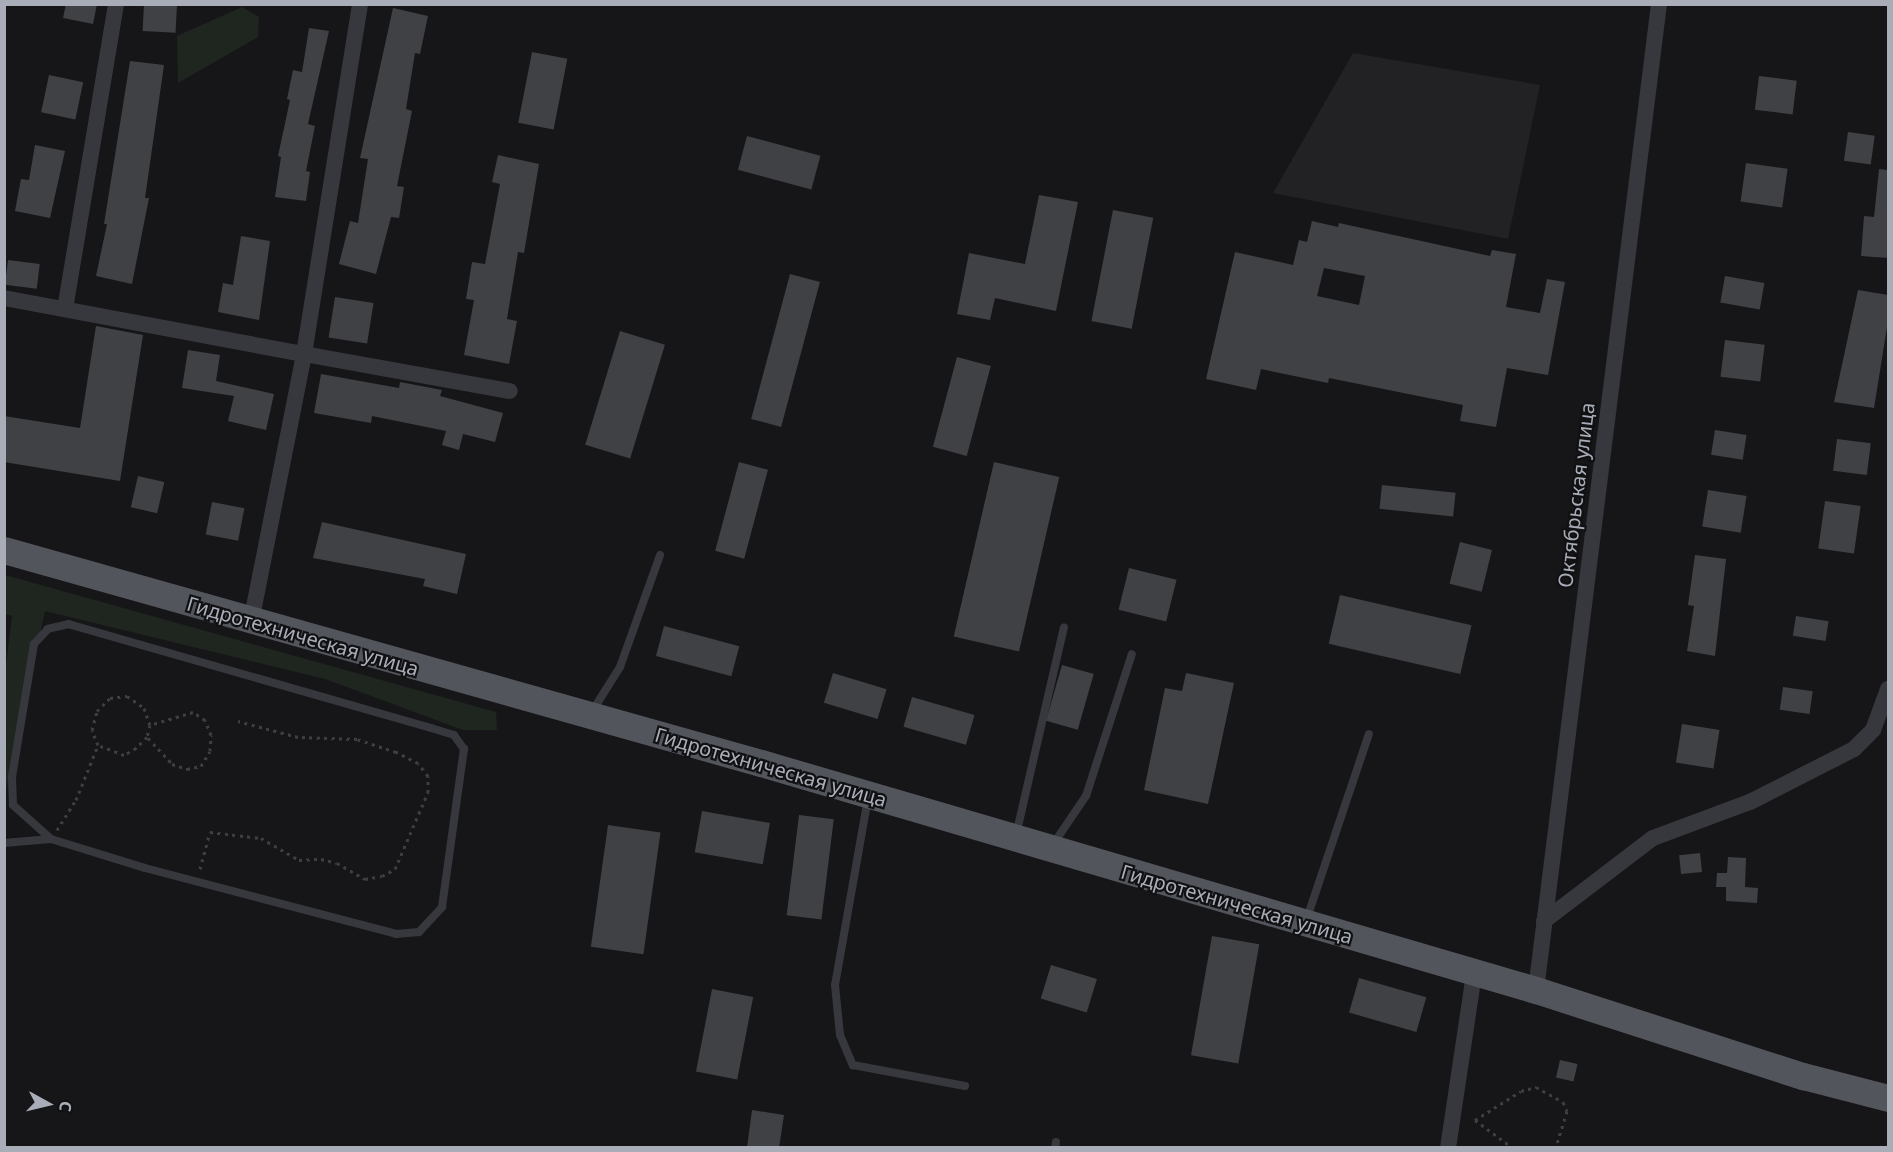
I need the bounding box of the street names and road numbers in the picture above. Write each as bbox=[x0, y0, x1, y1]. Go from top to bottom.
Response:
street label: Октябрьская улица bbox=[1553, 401, 1599, 589]
street label: Гидротехническая улица bbox=[184, 591, 422, 681]
street label: Гидротехническая улица bbox=[652, 722, 890, 812]
street label: Гидротехническая улица bbox=[1118, 859, 1356, 949]

